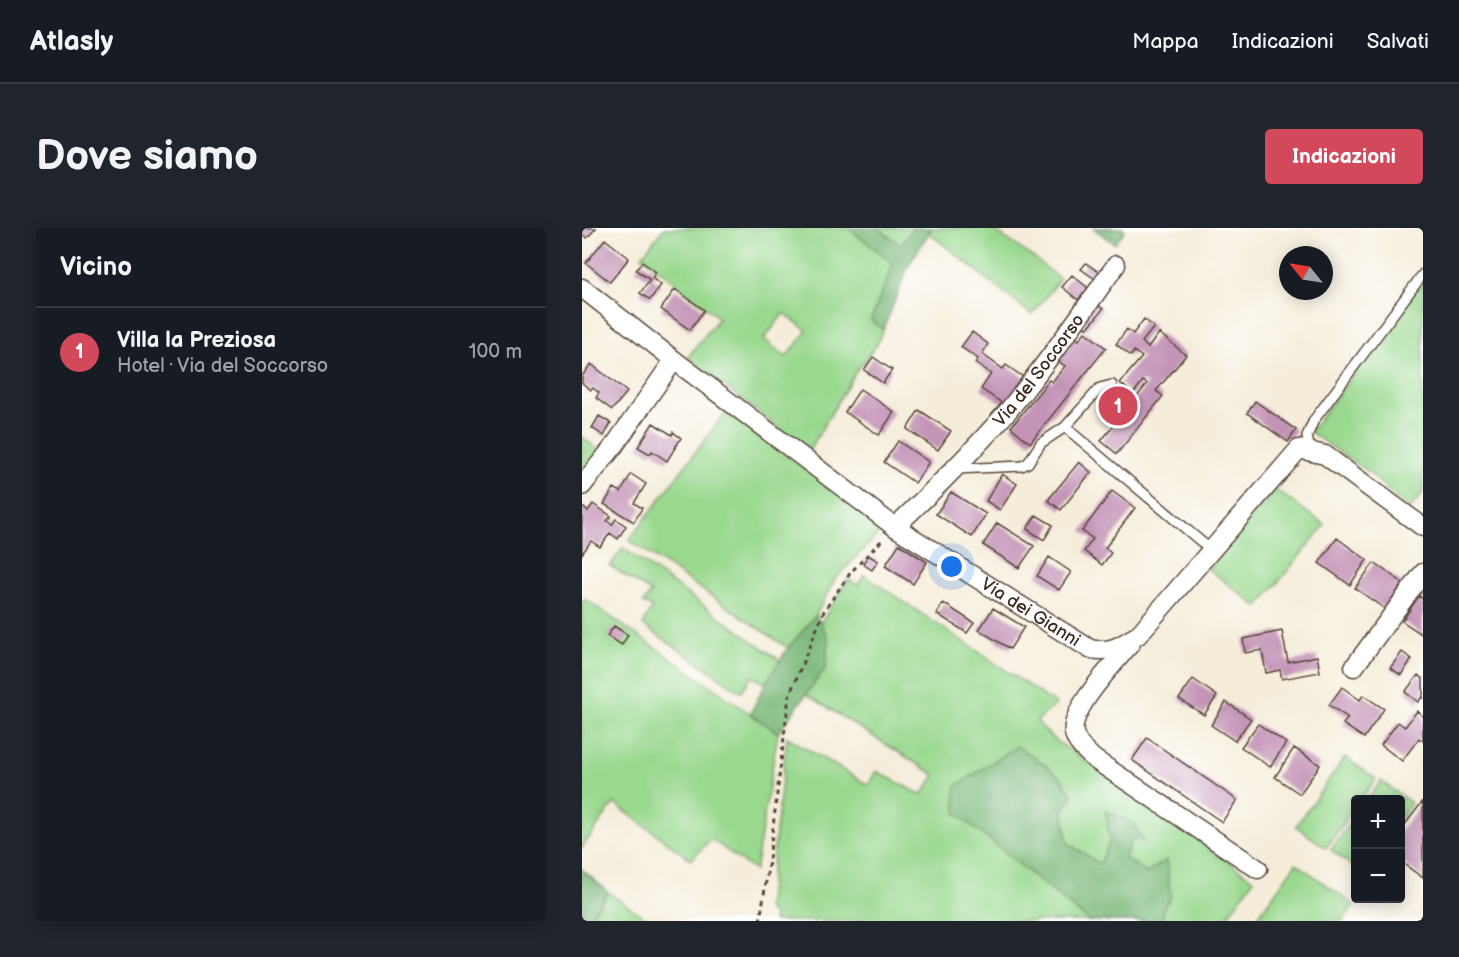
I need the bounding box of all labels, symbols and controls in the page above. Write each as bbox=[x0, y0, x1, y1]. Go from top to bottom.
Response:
text: Atlasly bbox=[30, 25, 113, 58]
text: Mappa bbox=[1132, 29, 1199, 54]
text: Indicazioni bbox=[1232, 29, 1334, 54]
text: Salvati bbox=[1367, 29, 1429, 54]
button: Indicazioni bbox=[1265, 129, 1423, 184]
text: Dove siamo bbox=[36, 131, 258, 182]
north arrow bbox=[1279, 246, 1333, 300]
text: Vicino bbox=[60, 252, 132, 283]
street label: Via del Soccorso bbox=[989, 310, 1089, 431]
text: Villa la Preziosa bbox=[117, 327, 276, 354]
text: 1 bbox=[75, 340, 84, 364]
text: 100 m bbox=[469, 340, 522, 364]
text: Hotel · Via del Soccorso bbox=[117, 354, 328, 378]
pin: 1 bbox=[1098, 384, 1138, 429]
your location bbox=[937, 552, 966, 581]
street label: Via dei Gianni bbox=[977, 574, 1084, 651]
map controls bbox=[1351, 795, 1405, 903]
button: + bbox=[1351, 795, 1405, 849]
button: − bbox=[1351, 849, 1405, 903]

